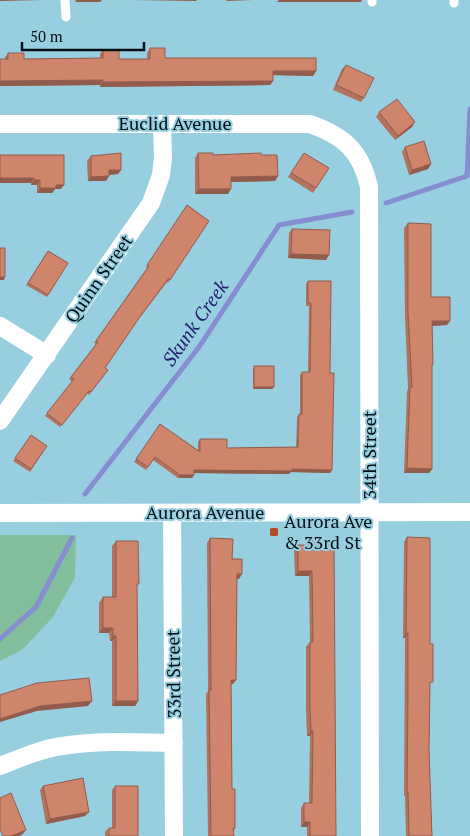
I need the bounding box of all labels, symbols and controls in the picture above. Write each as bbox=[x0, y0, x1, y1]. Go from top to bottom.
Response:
scale bar bbox=[22, 20, 145, 52]
text: 50 m bbox=[30, 26, 63, 46]
street label: Euclid Avenue bbox=[119, 111, 232, 135]
street label: Quinn Street bbox=[59, 229, 138, 327]
water label: Skunk Creek bbox=[156, 274, 234, 371]
street label: 34th Street bbox=[357, 410, 381, 499]
street label: Aurora Avenue bbox=[146, 500, 264, 524]
place label: Aurora Ave & 33rd St bbox=[284, 509, 372, 554]
marker: Aurora Ave & 33rd St bbox=[268, 526, 280, 538]
street label: 33rd Street bbox=[160, 629, 186, 718]

